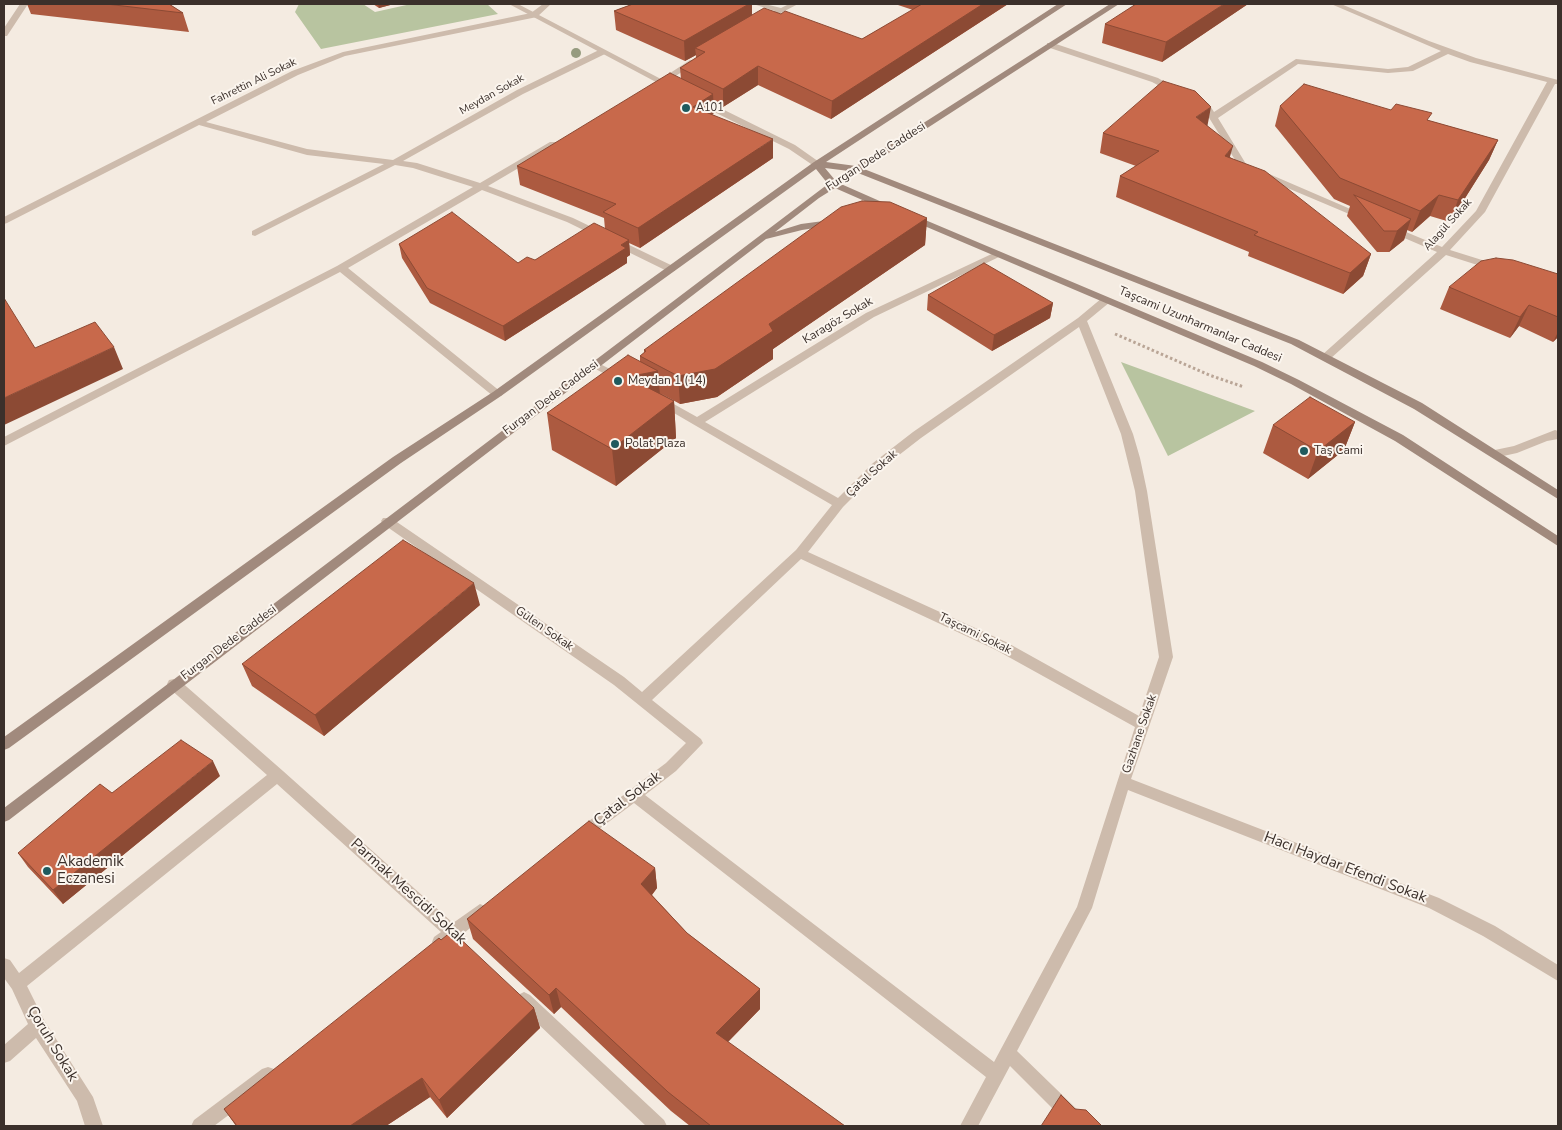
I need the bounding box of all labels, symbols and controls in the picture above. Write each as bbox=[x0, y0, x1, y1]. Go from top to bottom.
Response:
street label: Fahrettin Ali Sokak bbox=[209, 56, 299, 108]
street label: Meydan Sokak bbox=[457, 72, 527, 118]
place label: A101 bbox=[696, 101, 724, 115]
marker: A101 bbox=[680, 102, 692, 114]
street label: Furgan Dede Caddesi bbox=[824, 119, 928, 195]
street label: Alagül Sokak bbox=[1421, 196, 1475, 254]
street label: Taşcami Uzunharmanlar Caddesi bbox=[1116, 284, 1284, 366]
street label: Karagöz Sokak bbox=[800, 294, 876, 348]
street label: Furgan Dede Caddesi bbox=[501, 357, 601, 439]
place label: Meydan 1 (14) bbox=[628, 374, 706, 388]
marker: Meydan 1 (14) bbox=[612, 375, 624, 387]
place label: Polat Plaza bbox=[625, 437, 686, 451]
marker: Polat Plaza bbox=[609, 438, 621, 450]
place label: Taş Cami bbox=[1314, 444, 1363, 458]
marker: Taş Cami bbox=[1298, 445, 1310, 457]
street label: Çatal Sokak bbox=[843, 447, 901, 501]
street label: Furgan Dede Caddesi bbox=[179, 602, 279, 684]
street label: Gülen Sokak bbox=[512, 604, 576, 654]
street label: Taşcami Sokak bbox=[936, 610, 1014, 658]
street label: Gazhane Sokak bbox=[1120, 693, 1160, 775]
street label: Çatal Sokak bbox=[591, 768, 665, 830]
street label: Hacı Haydar Efendi Sokak bbox=[1261, 829, 1429, 907]
street label: Parmak Mescidi Sokak bbox=[346, 835, 470, 949]
place label: Akademik Eczanesi bbox=[57, 853, 124, 888]
marker: Akademik Eczanesi bbox=[41, 865, 53, 877]
street label: Çoruh Sokak bbox=[23, 1003, 81, 1085]

